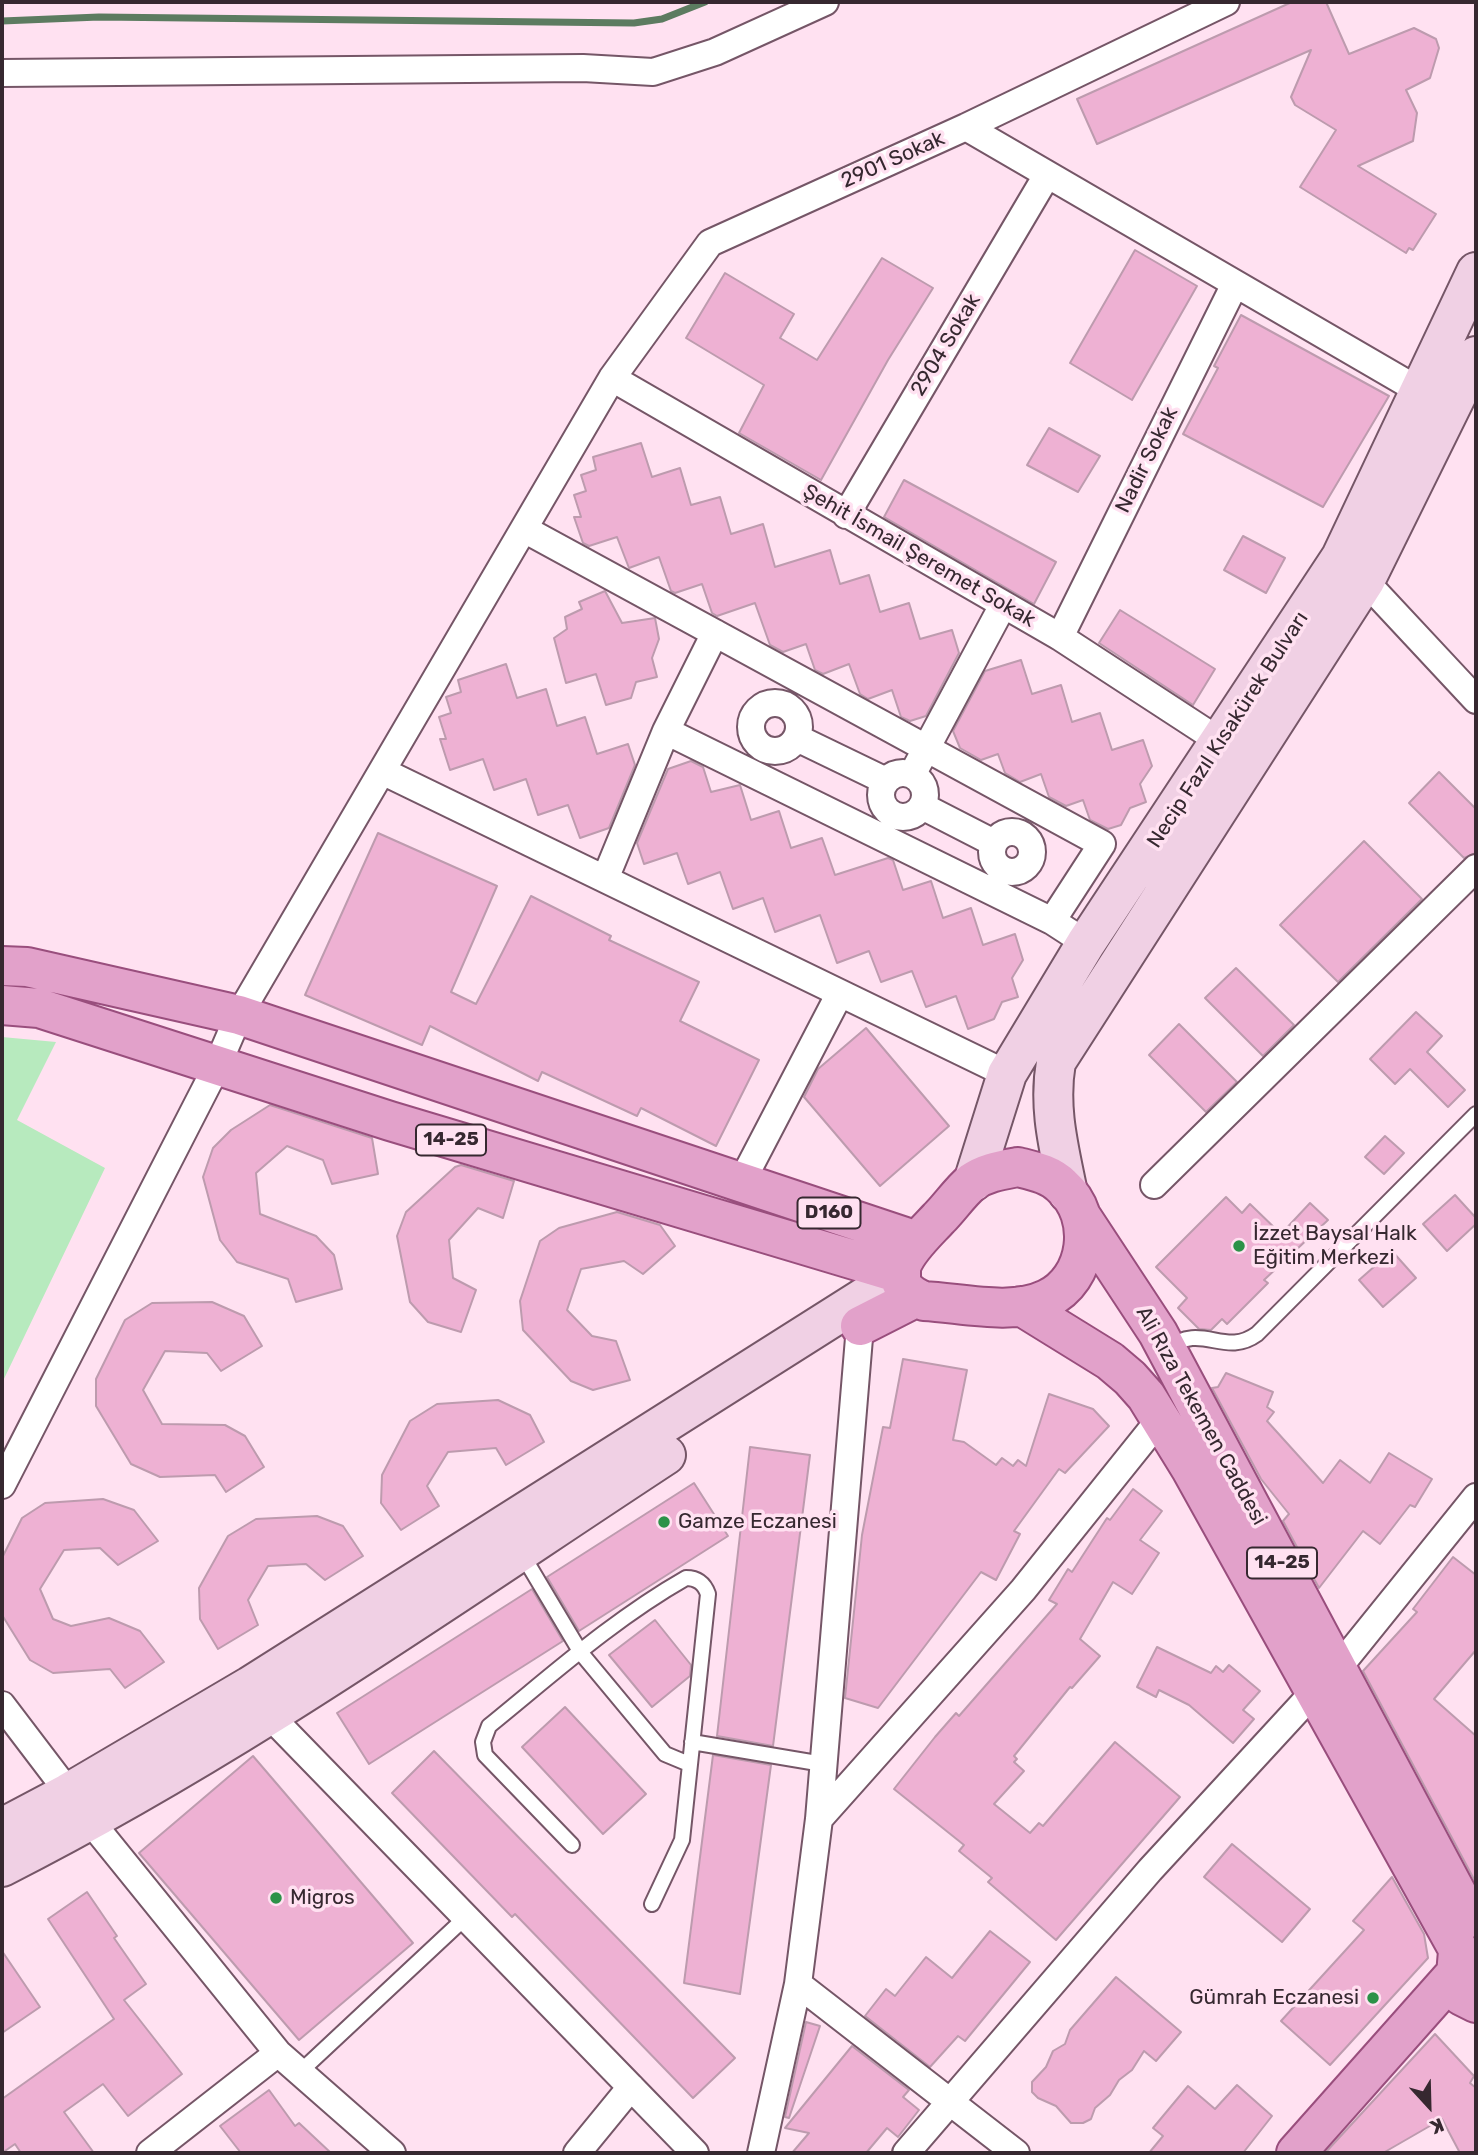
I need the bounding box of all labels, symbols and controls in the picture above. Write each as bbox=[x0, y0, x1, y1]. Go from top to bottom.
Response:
street label: 2901 Sokak bbox=[837, 126, 949, 194]
street label: 2904 Sokak bbox=[906, 289, 986, 401]
street label: Nadir Sokak bbox=[1110, 403, 1184, 517]
street label: Şehit İsmail Şeremet Sokak bbox=[798, 479, 1040, 633]
street label: Necip Fazıl Kısakürek Bulvarı bbox=[1142, 607, 1314, 853]
road number: 14-25 bbox=[416, 1124, 486, 1156]
road number: D160 bbox=[798, 1198, 860, 1228]
place label: İzzet Baysal Halk Eğitim Merkezi bbox=[1253, 1221, 1417, 1271]
marker: İzzet Baysal Halk Eğitim Merkezi bbox=[1231, 1238, 1247, 1254]
street label: Ali Rıza Tekemen Caddesi bbox=[1130, 1302, 1272, 1530]
place label: Gamze Eczanesi bbox=[678, 1509, 837, 1535]
marker: Gamze Eczanesi bbox=[656, 1514, 672, 1530]
road number: 14-25 bbox=[1247, 1548, 1317, 1578]
place label: Migros bbox=[290, 1885, 355, 1911]
marker: Migros bbox=[268, 1890, 284, 1906]
place label: Gümrah Eczanesi bbox=[1189, 1985, 1359, 2011]
marker: Gümrah Eczanesi bbox=[1365, 1990, 1381, 2006]
north arrow bbox=[1394, 2071, 1464, 2141]
text: K bbox=[1427, 2113, 1447, 2139]

